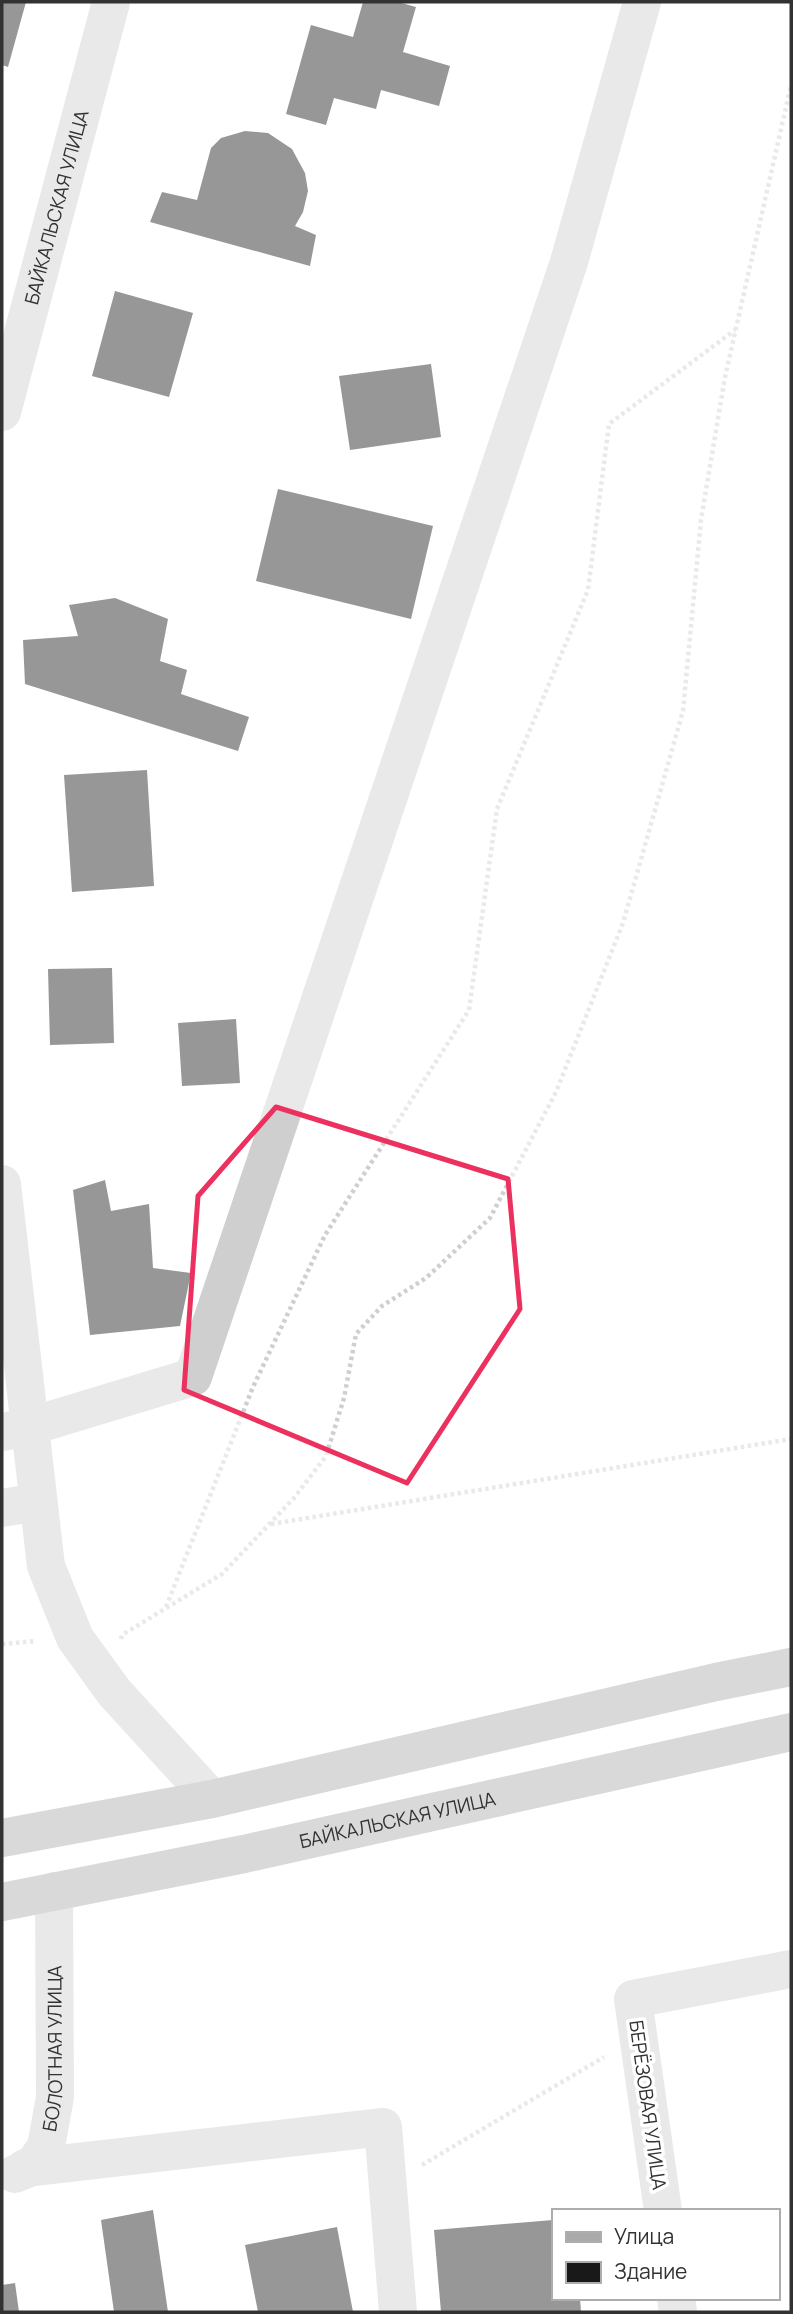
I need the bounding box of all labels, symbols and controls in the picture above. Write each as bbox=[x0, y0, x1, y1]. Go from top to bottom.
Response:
street label: БАЙКАЛЬСКАЯ УЛИЦА bbox=[18, 107, 95, 307]
street label: БАЙКАЛЬСКАЯ УЛИЦА bbox=[297, 1785, 498, 1854]
street label: БОЛОТНАЯ УЛИЦА bbox=[36, 1965, 68, 2133]
street label: БЕРЁЗОВАЯ УЛИЦА bbox=[623, 2018, 673, 2192]
legend bbox=[552, 2209, 779, 2300]
text: Улица bbox=[614, 2222, 674, 2250]
text: Здание bbox=[614, 2257, 687, 2285]

